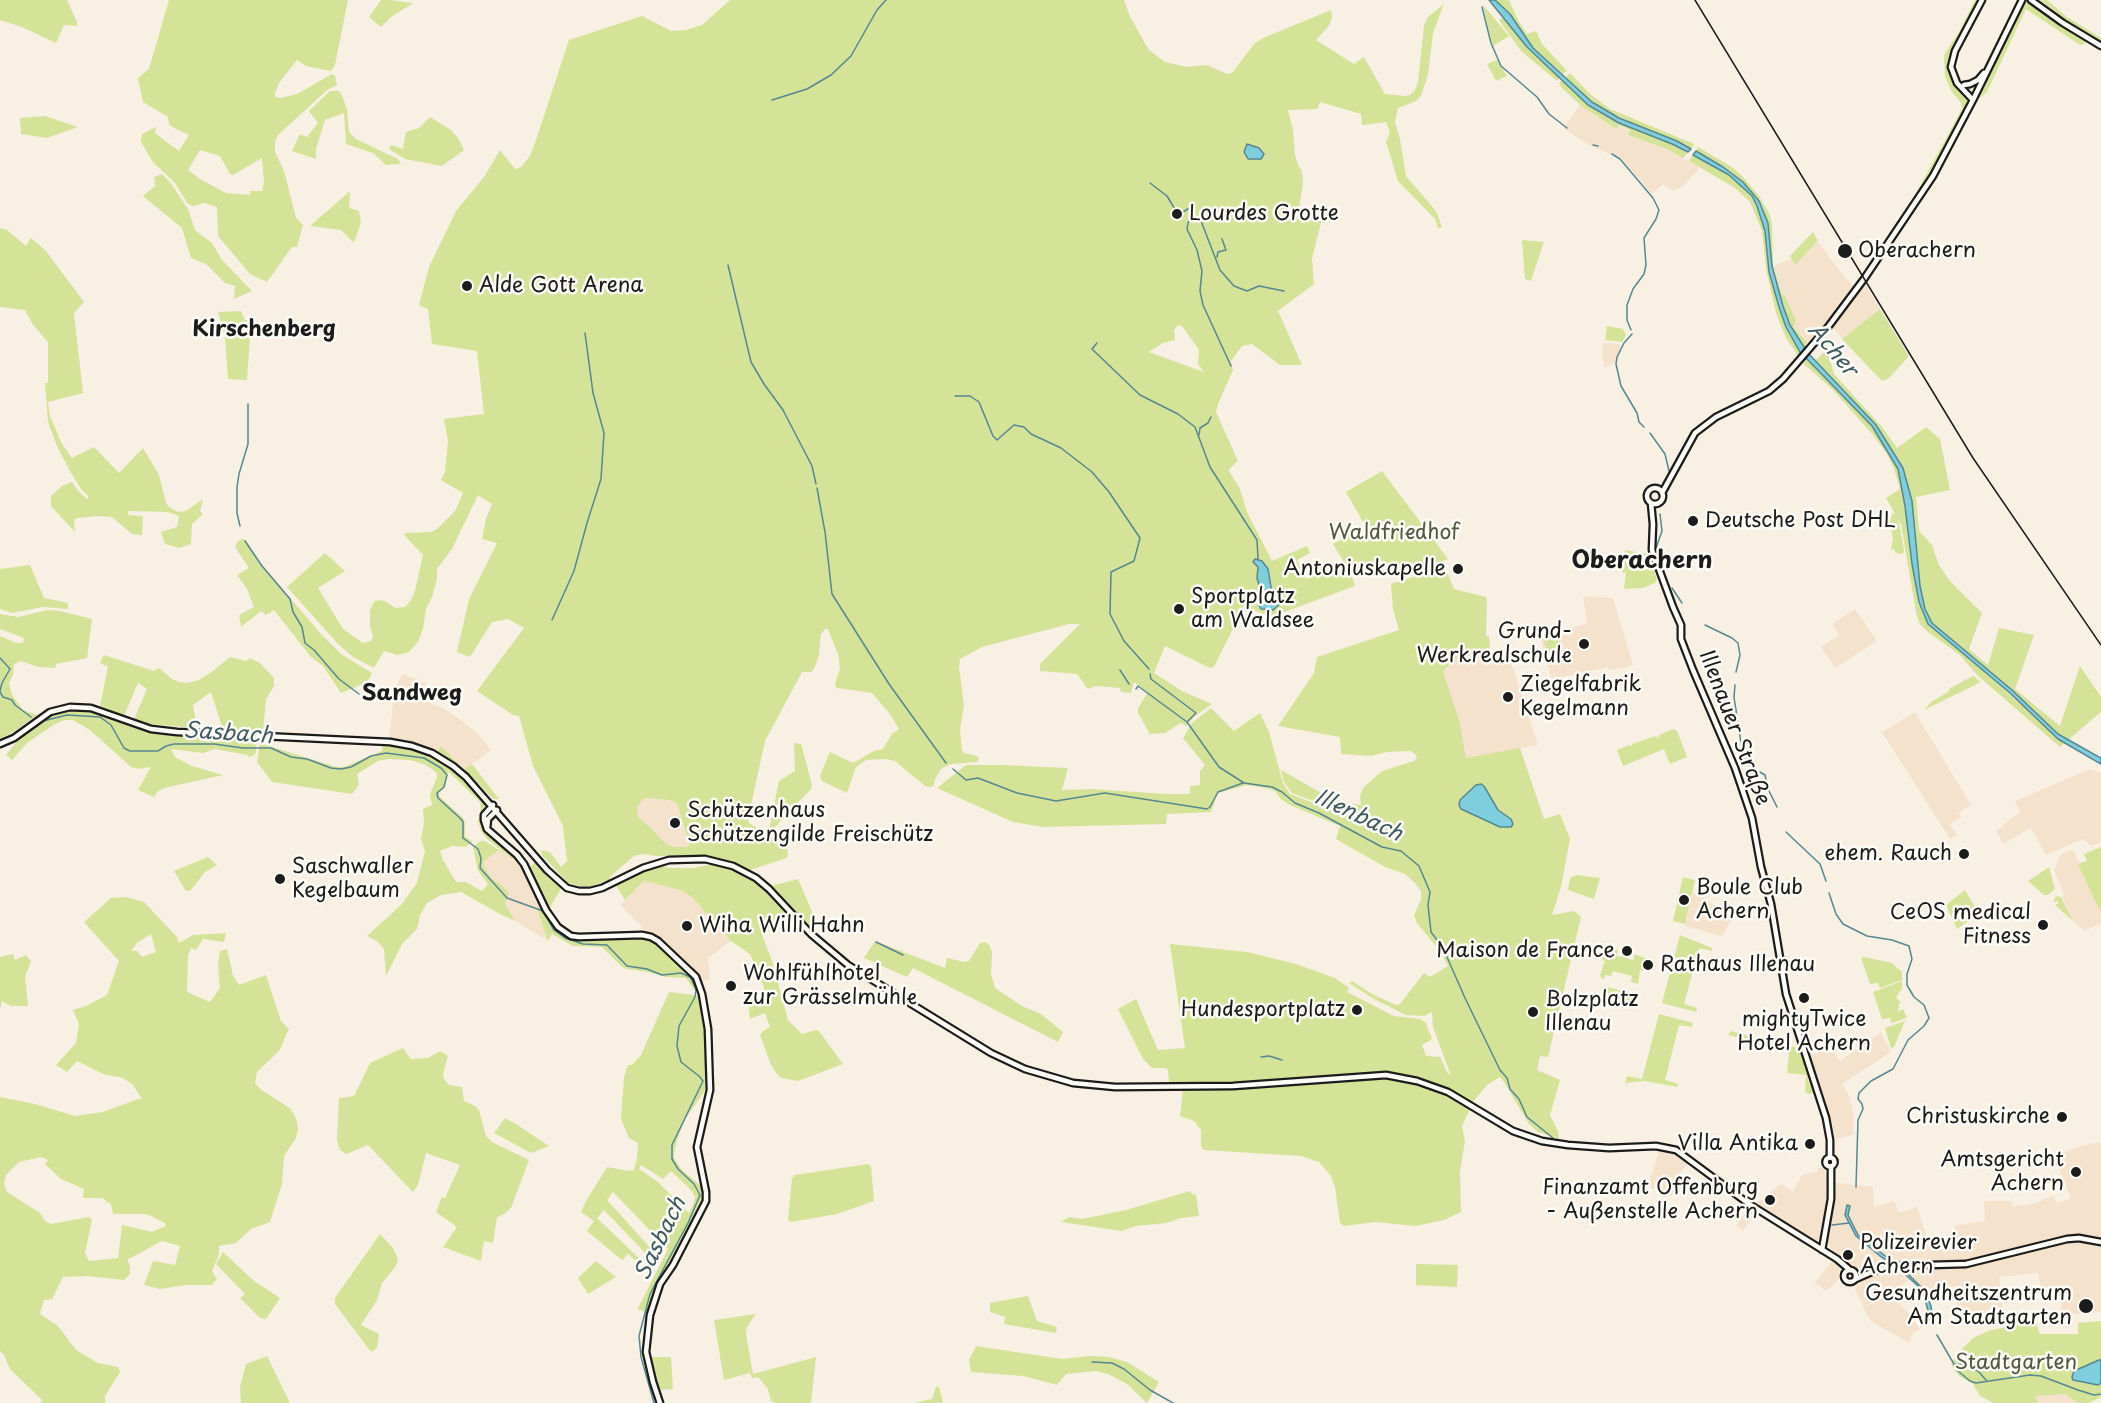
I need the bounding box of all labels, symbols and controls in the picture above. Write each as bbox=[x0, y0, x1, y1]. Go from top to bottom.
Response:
place label: Lourdes Grotte bbox=[1189, 201, 1339, 227]
marker: Lourdes Grotte bbox=[1170, 207, 1184, 221]
place label: Oberachern bbox=[1858, 238, 1976, 264]
marker: Oberachern bbox=[1836, 242, 1854, 260]
place label: Alde Gott Arena bbox=[479, 273, 643, 299]
marker: Alde Gott Arena bbox=[460, 279, 474, 293]
district label: Kirschenberg bbox=[192, 317, 336, 343]
water label: Acher bbox=[1802, 318, 1862, 382]
place label: Deutsche Post DHL bbox=[1705, 508, 1896, 534]
marker: Deutsche Post DHL bbox=[1686, 514, 1700, 528]
park label: Waldfriedhof bbox=[1329, 520, 1459, 546]
district label: Oberachern bbox=[1571, 547, 1713, 575]
place label: Antoniuskapelle bbox=[1284, 556, 1446, 582]
marker: Antoniuskapelle bbox=[1451, 562, 1465, 576]
place label: Sportplatz am Waldsee bbox=[1191, 584, 1315, 634]
marker: Sportplatz am Waldsee bbox=[1172, 602, 1186, 616]
place label: Grund- Werkrealschule bbox=[1417, 619, 1572, 669]
marker: Grund- Werkrealschule bbox=[1577, 637, 1591, 651]
street label: Illenauer Straße bbox=[1693, 647, 1775, 809]
place label: Ziegelfabrik Kegelmann bbox=[1520, 672, 1641, 722]
district label: Sandweg bbox=[362, 681, 462, 707]
marker: Ziegelfabrik Kegelmann bbox=[1501, 690, 1515, 704]
water label: Sasbach bbox=[183, 718, 273, 750]
water label: Illenbach bbox=[1310, 784, 1406, 848]
place label: Schützenhaus Schützengilde Freischütz bbox=[687, 798, 933, 848]
marker: Schützenhaus Schützengilde Freischütz bbox=[668, 816, 682, 830]
place label: ehem. Rauch bbox=[1824, 841, 1952, 867]
marker: ehem. Rauch bbox=[1957, 847, 1971, 861]
place label: Saschwaller Kegelbaum bbox=[292, 854, 413, 904]
marker: Saschwaller Kegelbaum bbox=[273, 872, 287, 886]
place label: Boule Club Achern bbox=[1696, 875, 1803, 925]
marker: Boule Club Achern bbox=[1677, 893, 1691, 907]
place label: CeOS medical Fitness bbox=[1890, 900, 2031, 950]
place label: Wiha Willi Hahn bbox=[699, 913, 865, 939]
marker: CeOS medical Fitness bbox=[2036, 918, 2050, 932]
marker: Wiha Willi Hahn bbox=[680, 919, 694, 933]
place label: Maison de France bbox=[1436, 938, 1615, 964]
marker: Maison de France bbox=[1620, 944, 1634, 958]
place label: Rathaus Illenau bbox=[1660, 952, 1815, 978]
marker: Rathaus Illenau bbox=[1641, 958, 1655, 972]
place label: Wohlfühlhotel zur Grässelmühle bbox=[743, 961, 917, 1011]
marker: Wohlfühlhotel zur Grässelmühle bbox=[724, 979, 738, 993]
place label: Bolzplatz Illenau bbox=[1545, 987, 1638, 1037]
marker: mightyTwice Hotel Achern bbox=[1797, 991, 1811, 1005]
place label: Hundesportplatz bbox=[1181, 997, 1345, 1023]
marker: Hundesportplatz bbox=[1350, 1003, 1364, 1017]
marker: Bolzplatz Illenau bbox=[1526, 1005, 1540, 1019]
place label: mightyTwice Hotel Achern bbox=[1737, 1007, 1871, 1057]
place label: Christuskirche bbox=[1906, 1104, 2050, 1130]
marker: Christuskirche bbox=[2055, 1110, 2069, 1124]
place label: Villa Antika bbox=[1678, 1131, 1798, 1157]
marker: Villa Antika bbox=[1803, 1137, 1817, 1151]
place label: Amtsgericht Achern bbox=[1940, 1147, 2064, 1197]
marker: Amtsgericht Achern bbox=[2069, 1165, 2083, 1179]
place label: Finanzamt Offenburg - Außenstelle Achern bbox=[1542, 1175, 1758, 1225]
water label: Sasbach bbox=[630, 1193, 692, 1285]
marker: Finanzamt Offenburg - Außenstelle Achern bbox=[1763, 1193, 1777, 1207]
place label: Polizeirevier Achern bbox=[1860, 1230, 1977, 1280]
marker: Polizeirevier Achern bbox=[1841, 1248, 1855, 1262]
place label: Gesundheitszentrum Am Stadtgarten bbox=[1865, 1281, 2072, 1331]
marker: Gesundheitszentrum Am Stadtgarten bbox=[2077, 1297, 2095, 1315]
park label: Stadtgarten bbox=[1955, 1350, 2077, 1376]

